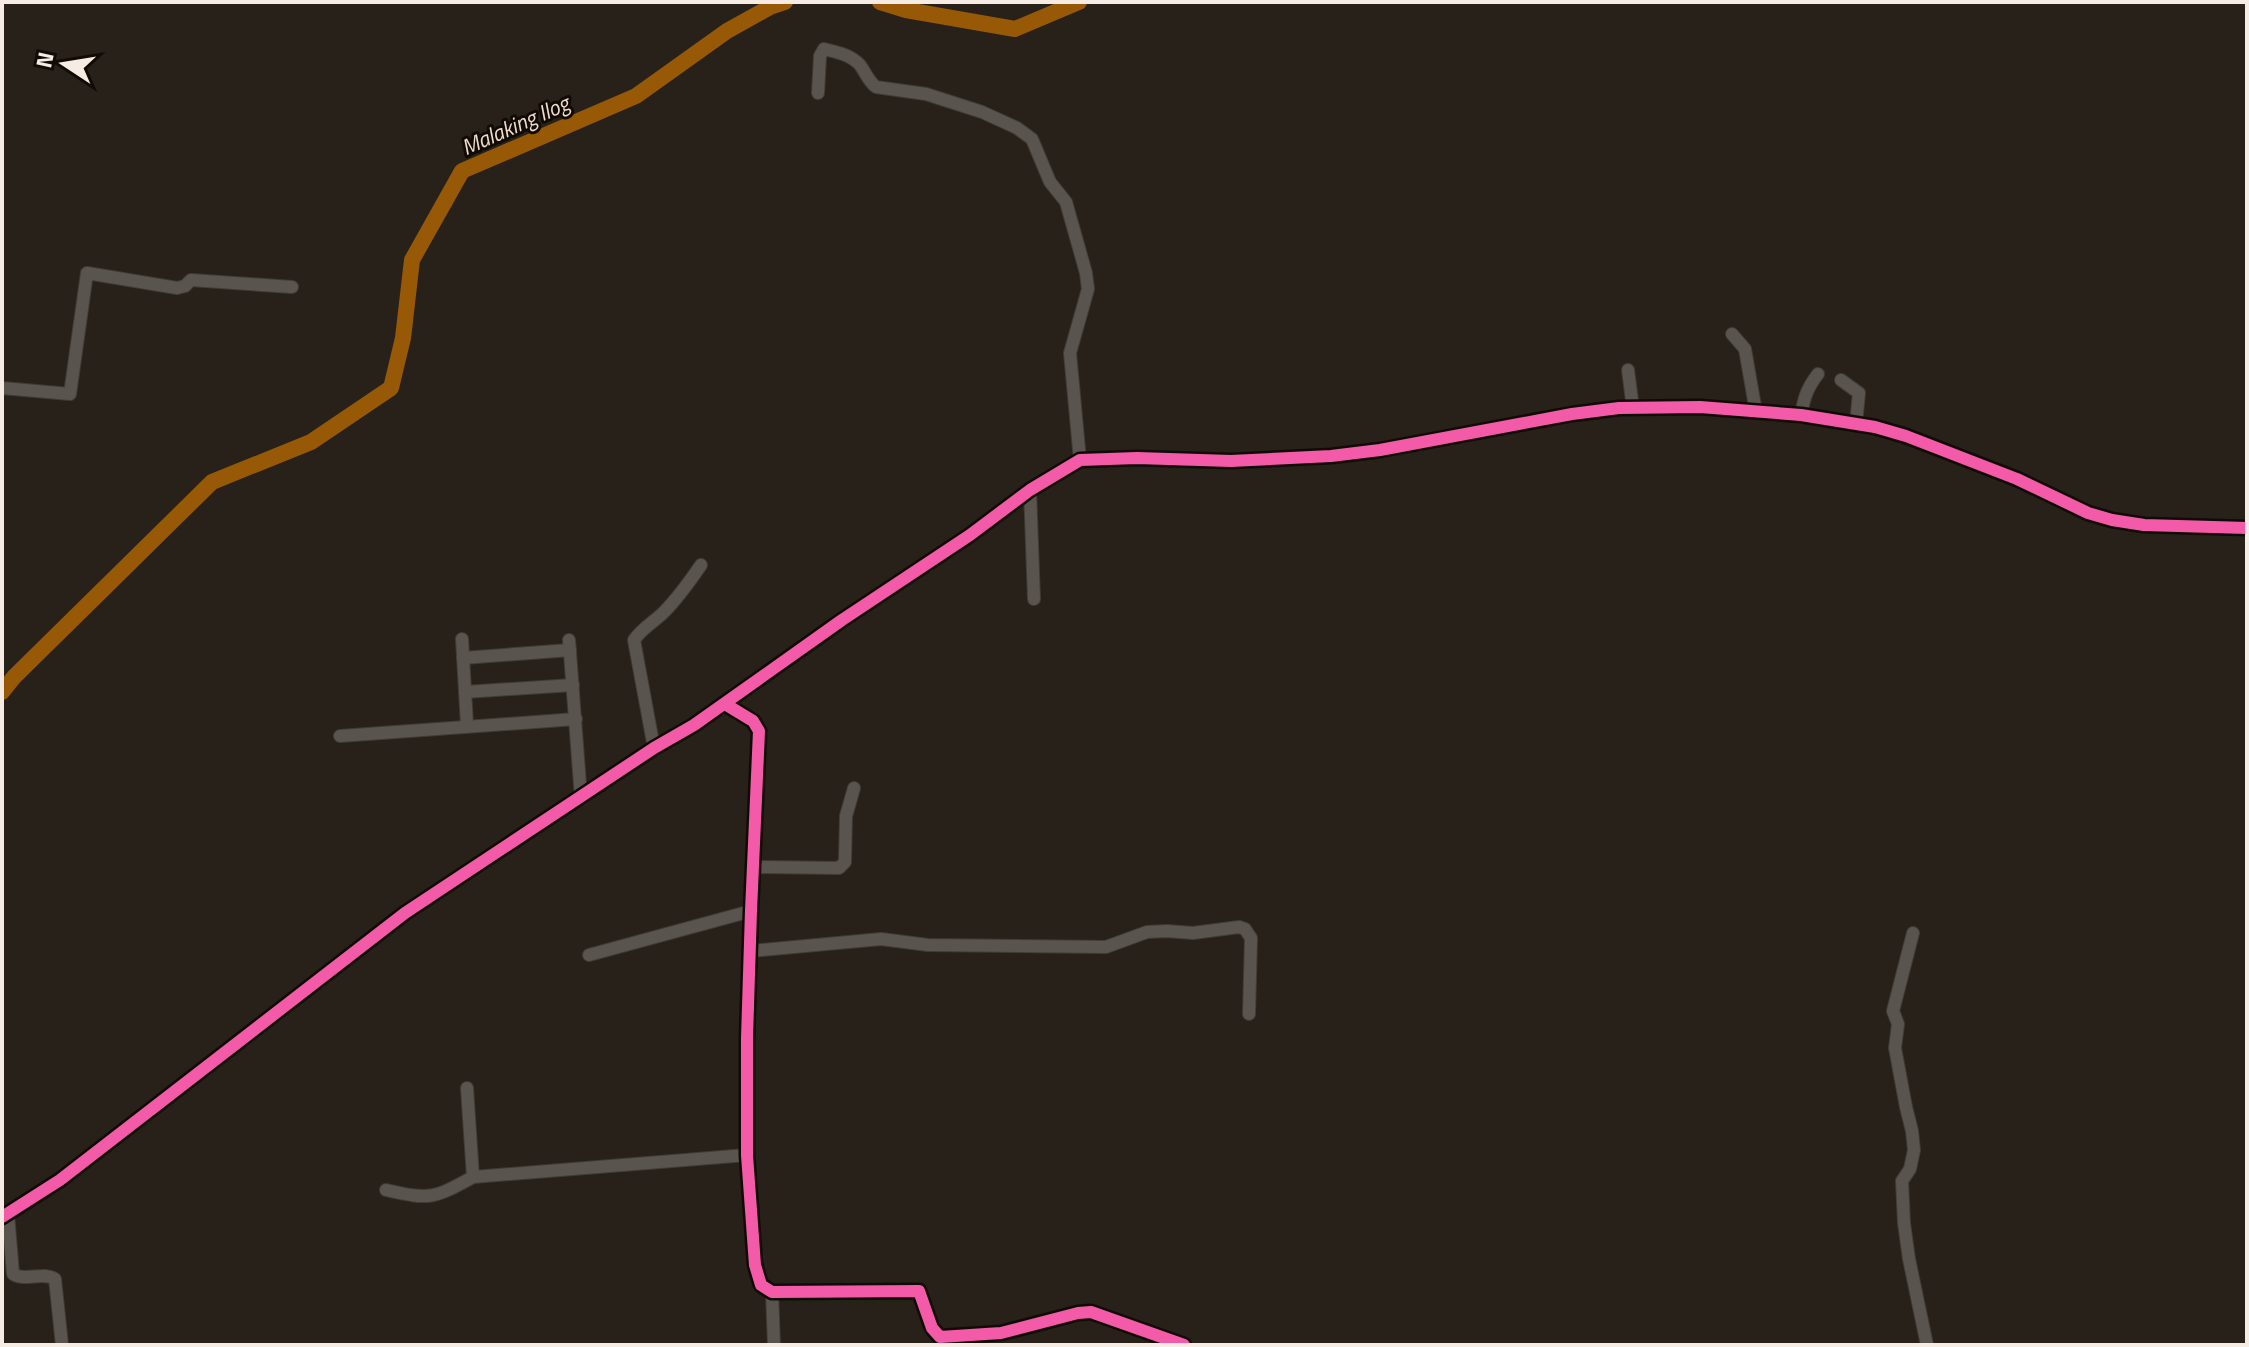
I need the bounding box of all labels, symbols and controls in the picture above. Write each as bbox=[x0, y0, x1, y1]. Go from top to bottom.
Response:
north arrow bbox=[24, 24, 104, 104]
text: N bbox=[26, 49, 63, 71]
water label: Malaking Ilog bbox=[455, 85, 577, 164]

